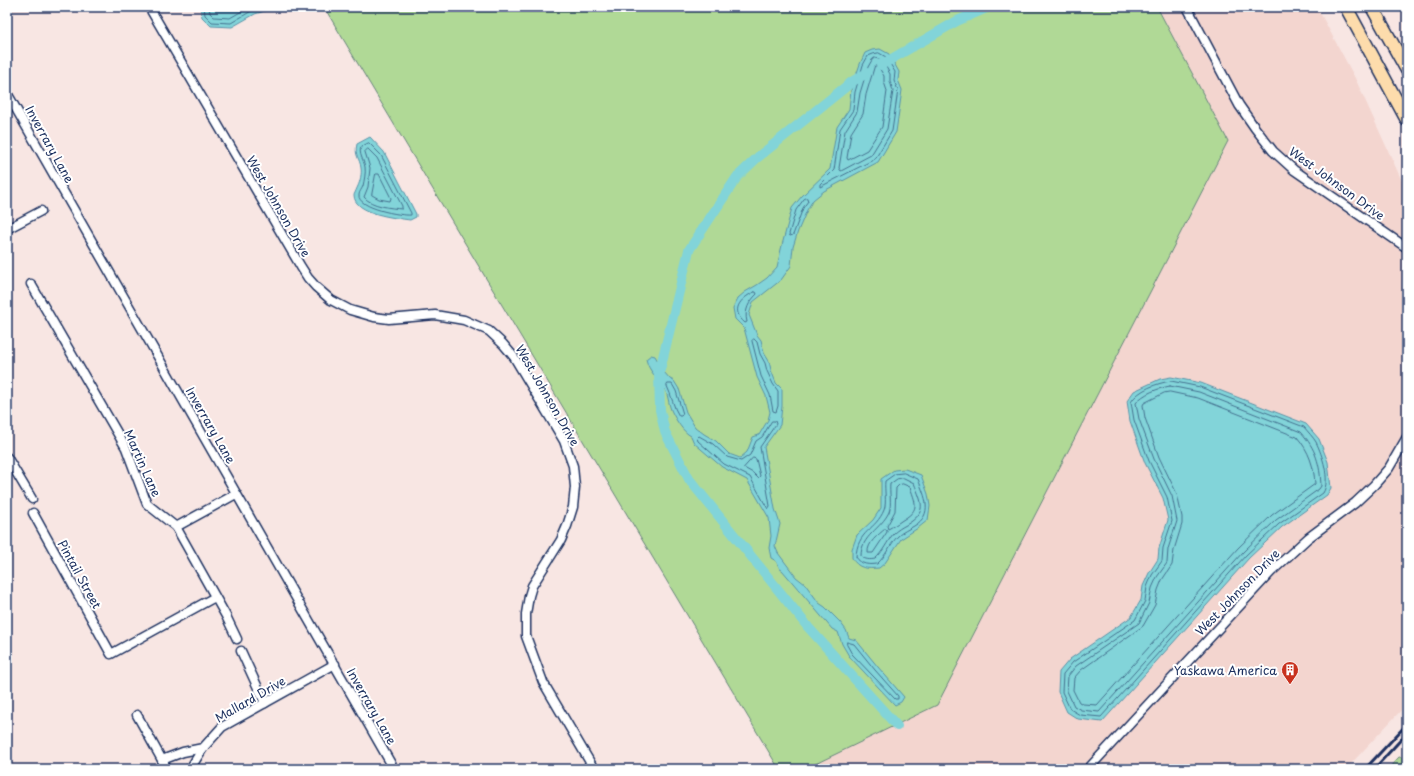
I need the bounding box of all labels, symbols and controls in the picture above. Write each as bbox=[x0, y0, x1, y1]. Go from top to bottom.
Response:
street label: Inverrary Lane bbox=[21, 102, 79, 186]
street label: West Johnson Drive bbox=[1285, 142, 1389, 224]
street label: West Johnson Drive bbox=[243, 152, 315, 260]
street label: West Johnson Drive bbox=[512, 341, 584, 449]
street label: Inverrary Lane bbox=[182, 383, 240, 467]
street label: Martin Lane bbox=[120, 426, 166, 500]
street label: Pintail Street bbox=[54, 536, 106, 612]
street label: West Johnson Drive bbox=[1191, 545, 1283, 639]
building icon: Yaskawa America bbox=[1280, 660, 1300, 685]
place label: Yaskawa America bbox=[1174, 661, 1277, 679]
street label: Inverrary Lane bbox=[343, 664, 401, 748]
street label: Mallard Drive bbox=[211, 672, 289, 726]

